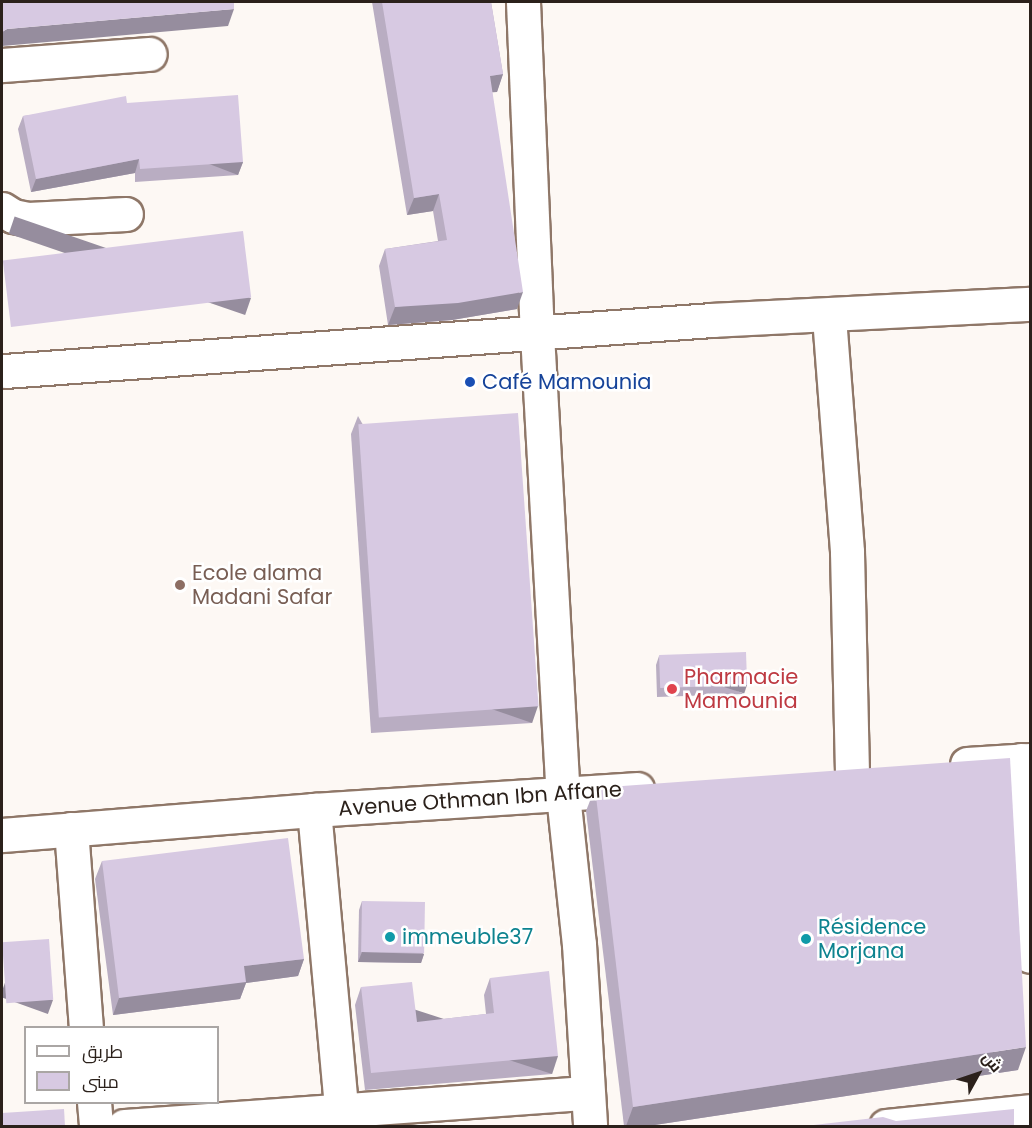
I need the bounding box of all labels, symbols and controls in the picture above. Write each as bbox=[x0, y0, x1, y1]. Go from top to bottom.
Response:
place label: Café Mamounia bbox=[482, 369, 652, 395]
marker: Café Mamounia bbox=[463, 375, 477, 389]
place label: Ecole alama Madani Safar bbox=[192, 560, 332, 610]
marker: Ecole alama Madani Safar bbox=[173, 578, 187, 592]
place label: Pharmacie Mamounia bbox=[684, 664, 798, 714]
marker: Pharmacie Mamounia bbox=[665, 682, 679, 696]
street label: Avenue Othman Ibn Affane bbox=[337, 777, 623, 821]
place label: Résidence Morjana bbox=[818, 914, 926, 964]
place label: immeuble37 bbox=[402, 924, 533, 950]
marker: immeuble37 bbox=[383, 930, 397, 944]
marker: Résidence Morjana bbox=[799, 932, 813, 946]
legend bbox=[24, 1026, 219, 1104]
text: طريق bbox=[82, 1039, 123, 1064]
north arrow bbox=[948, 1044, 1008, 1104]
text: ش bbox=[977, 1047, 1008, 1077]
text: مبنى bbox=[82, 1069, 119, 1094]

